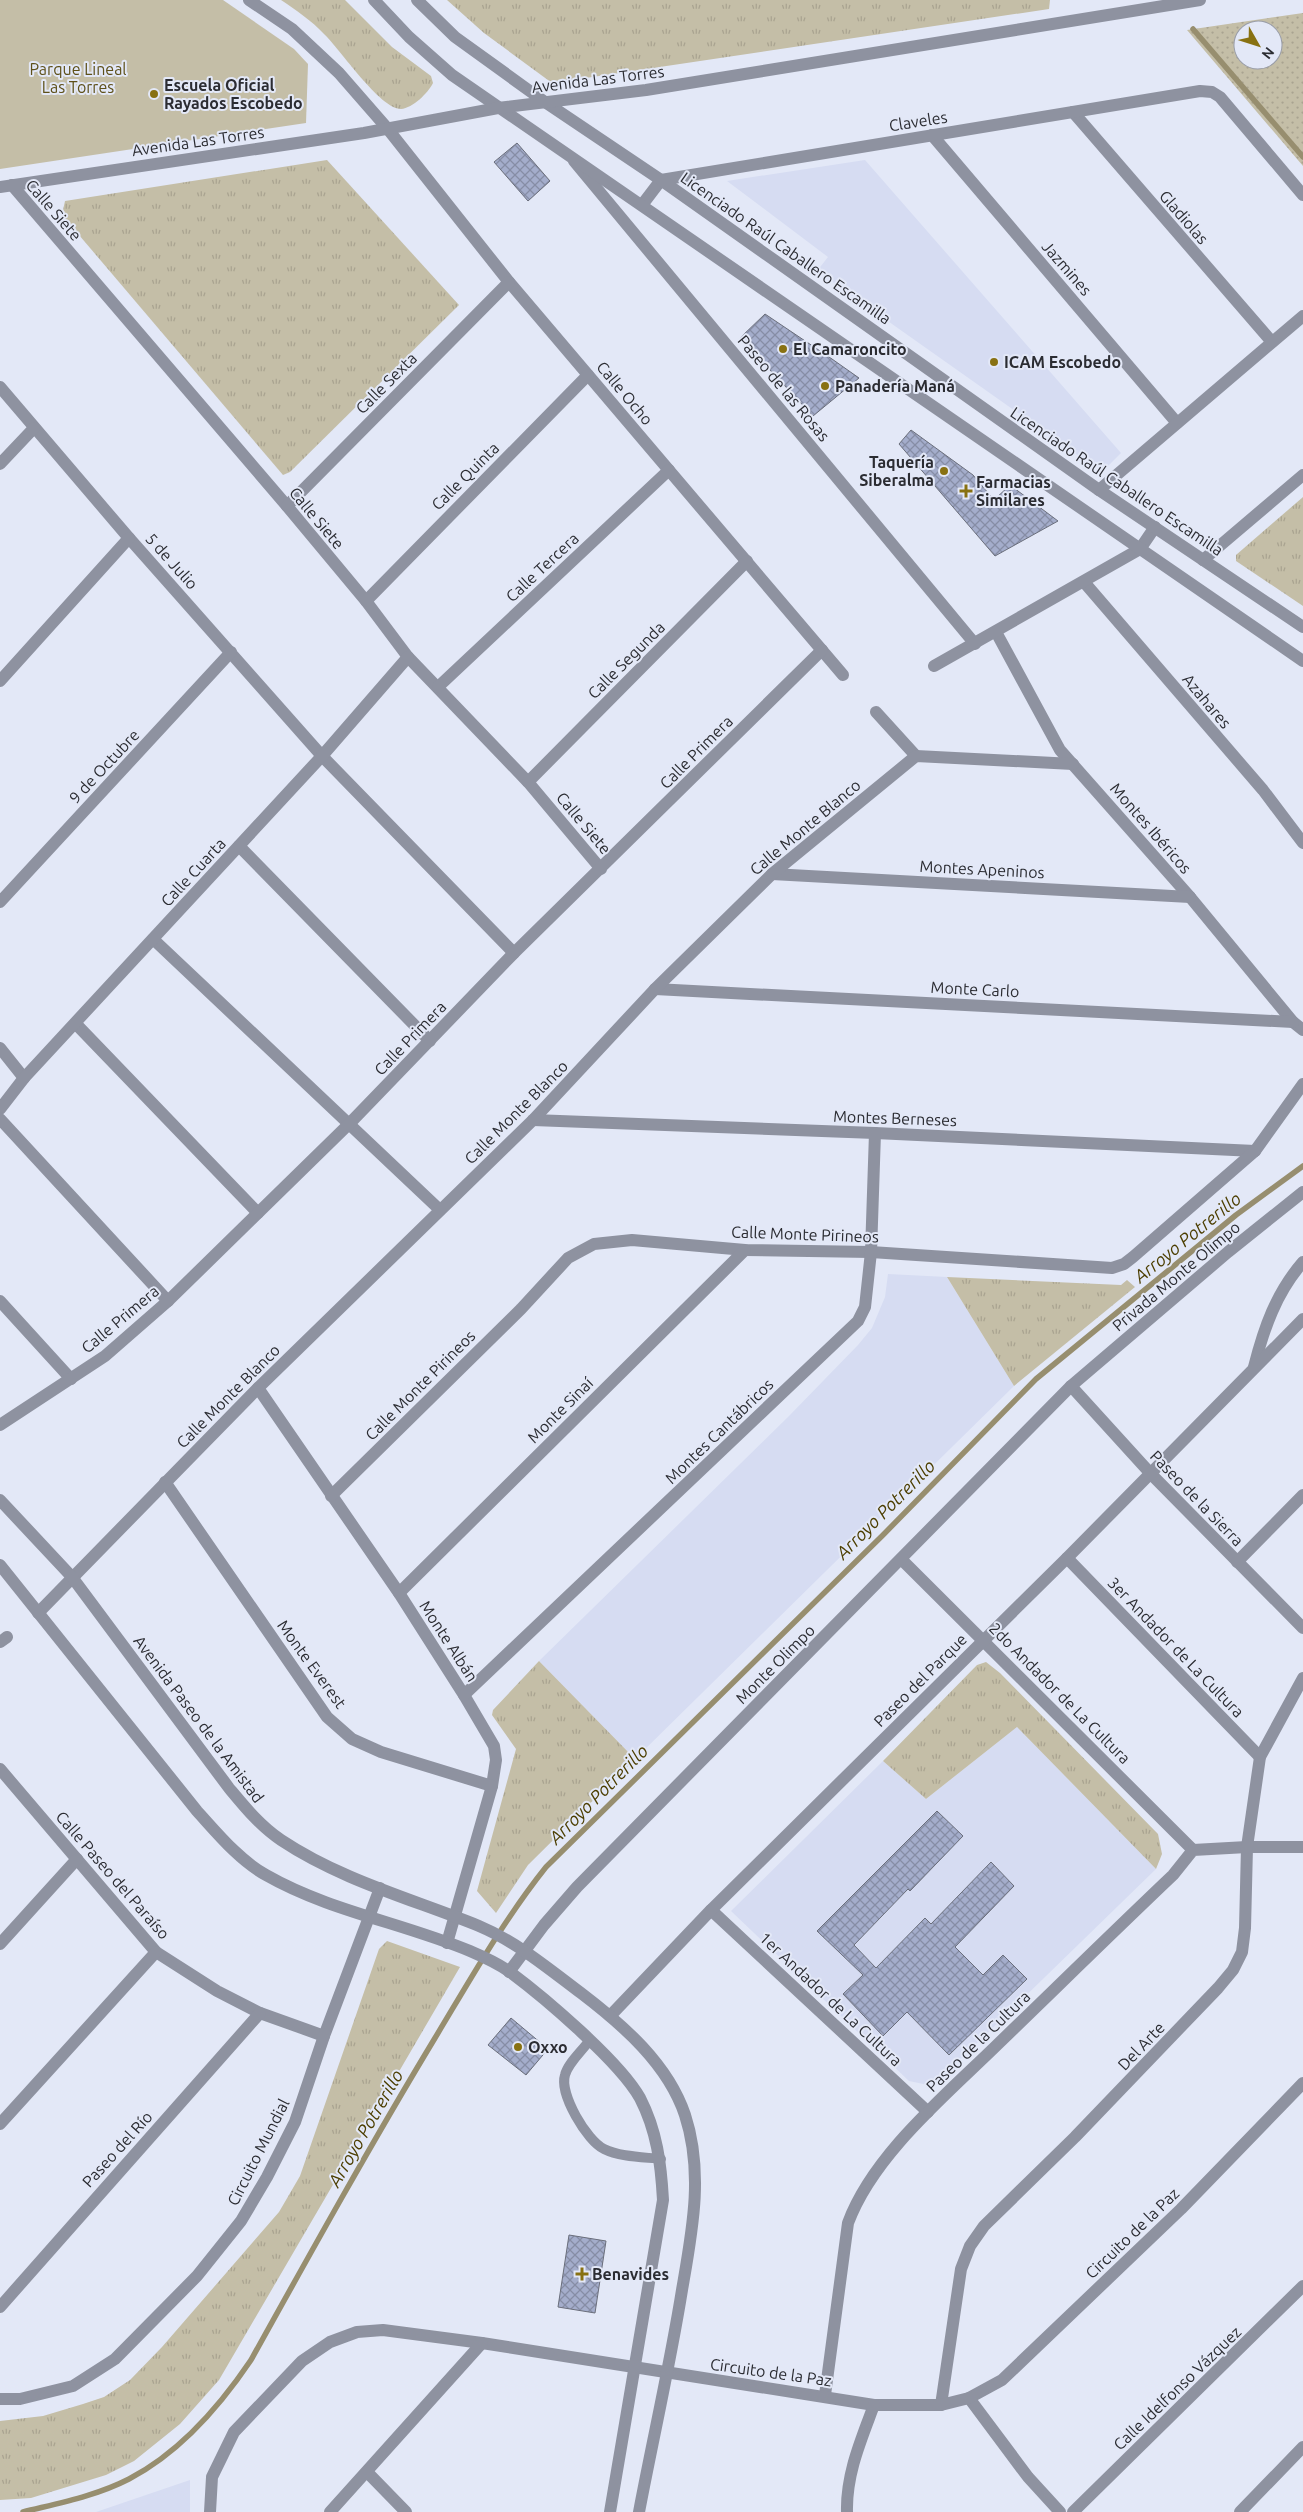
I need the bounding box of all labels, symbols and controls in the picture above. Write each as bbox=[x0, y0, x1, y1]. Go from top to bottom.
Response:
north arrow bbox=[1233, 20, 1283, 70]
text: N bbox=[1259, 44, 1278, 62]
park label: Parque Lineal Las Torres bbox=[29, 60, 127, 96]
street label: Avenida Las Torres bbox=[531, 62, 665, 96]
place label: Escuela Oficial Rayados Escobedo bbox=[164, 76, 303, 112]
marker: Escuela Oficial Rayados Escobedo bbox=[148, 88, 160, 100]
street label: Claveles bbox=[888, 108, 949, 134]
street label: Avenida Las Torres bbox=[131, 123, 265, 159]
street label: Licenciado Raúl Caballero Escamilla bbox=[678, 168, 894, 328]
street label: Calle Siete bbox=[23, 176, 85, 244]
street label: Gladiolas bbox=[1156, 187, 1212, 247]
street label: Jazmines bbox=[1039, 237, 1095, 299]
street label: Paseo de las Rosas bbox=[734, 331, 834, 445]
place label: El Camaroncito bbox=[793, 340, 907, 358]
marker: El Camaroncito bbox=[777, 343, 789, 355]
street label: Calle Sexta bbox=[352, 349, 420, 417]
place label: ICAM Escobedo bbox=[1004, 353, 1121, 371]
marker: ICAM Escobedo bbox=[988, 356, 1000, 368]
street label: Calle Ocho bbox=[593, 358, 657, 428]
place label: Panadería Maná bbox=[835, 377, 955, 395]
marker: Panadería Maná bbox=[819, 380, 831, 392]
street label: Licenciado Raúl Caballero Escamilla bbox=[1007, 403, 1227, 559]
street label: Calle Quinta bbox=[428, 439, 502, 513]
place label: Taquería Siberalma bbox=[859, 453, 934, 489]
marker: Taquería Siberalma bbox=[938, 465, 950, 477]
place label: Farmacias Similares bbox=[976, 473, 1051, 509]
street label: Calle Siete bbox=[286, 483, 348, 553]
marker: Farmacias Similares bbox=[960, 485, 972, 497]
street label: 5 de Julio bbox=[142, 529, 202, 593]
street label: Calle Tercera bbox=[502, 529, 582, 605]
street label: Calle Segunda bbox=[584, 618, 668, 702]
street label: Azahares bbox=[1179, 670, 1235, 732]
street label: Calle Primera bbox=[656, 712, 736, 792]
street label: 9 de Octubre bbox=[65, 725, 143, 807]
street label: Calle Monte Blanco bbox=[746, 776, 864, 878]
street label: Montes Ibéricos bbox=[1107, 779, 1195, 877]
street label: Calle Siete bbox=[553, 788, 615, 858]
street label: Calle Cuarta bbox=[157, 834, 229, 910]
street label: Montes Apeninos bbox=[919, 857, 1045, 881]
street label: Monte Carlo bbox=[930, 978, 1020, 1000]
street label: Calle Primera bbox=[370, 997, 450, 1079]
street label: Calle Monte Blanco bbox=[461, 1057, 571, 1167]
street label: Montes Berneses bbox=[833, 1107, 957, 1129]
water label: Arroyo Potrerillo bbox=[1129, 1188, 1245, 1287]
street label: Privada Monte Olimpo bbox=[1109, 1217, 1243, 1335]
street label: Calle Monte Pirineos bbox=[731, 1222, 879, 1246]
street label: Calle Primera bbox=[78, 1281, 162, 1357]
street label: Calle Monte Pirineos bbox=[361, 1326, 479, 1444]
street label: Calle Monte Blanco bbox=[173, 1341, 283, 1451]
street label: Monte Sinaí bbox=[524, 1373, 597, 1446]
street label: Montes Cantábricos bbox=[661, 1375, 777, 1487]
street label: Paseo de la Sierra bbox=[1147, 1446, 1247, 1550]
water label: Arroyo Potrerillo bbox=[831, 1455, 939, 1563]
street label: 3er Andador de La Cultura bbox=[1104, 1573, 1248, 1721]
street label: Monte Albán bbox=[416, 1597, 482, 1685]
street label: Monte Everest bbox=[274, 1616, 350, 1712]
street label: 2do Andador de La Cultura bbox=[986, 1619, 1134, 1767]
street label: Monte Olimpo bbox=[732, 1621, 818, 1707]
street label: Paseo del Parque bbox=[870, 1630, 970, 1730]
street label: Avenida Paseo de la Amistad bbox=[130, 1632, 268, 1806]
water label: Arroyo Potrerillo bbox=[544, 1740, 652, 1848]
street label: Calle Paseo del Paraíso bbox=[53, 1807, 173, 1943]
street label: 1er Andador de La Cultura bbox=[756, 1928, 906, 2070]
street label: Paseo de la Cultura bbox=[922, 1987, 1034, 2095]
street label: Del Arte bbox=[1114, 2018, 1168, 2074]
place label: Oxxo bbox=[528, 2038, 568, 2056]
marker: Oxxo bbox=[512, 2041, 524, 2053]
water label: Arroyo Potrerillo bbox=[323, 2066, 407, 2191]
street label: Circuito Mundial bbox=[223, 2096, 293, 2208]
street label: Paseo del Río bbox=[78, 2107, 156, 2191]
street label: Circuito de la Paz bbox=[1082, 2184, 1182, 2282]
place label: Benavides bbox=[592, 2265, 669, 2283]
marker: Benavides bbox=[576, 2268, 588, 2280]
street label: Calle Idelfonso Vázquez bbox=[1110, 2322, 1244, 2454]
street label: Circuito de la Paz bbox=[709, 2355, 833, 2389]

